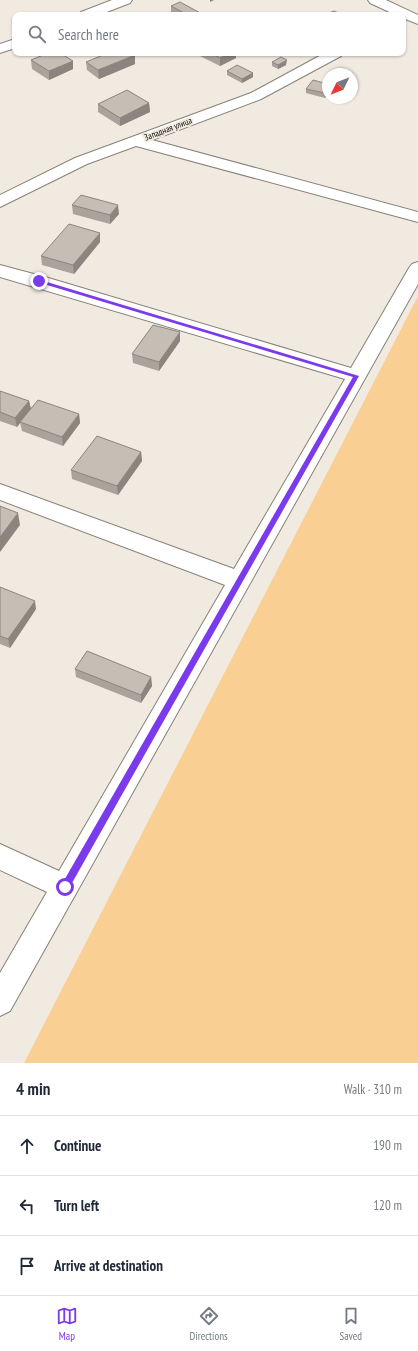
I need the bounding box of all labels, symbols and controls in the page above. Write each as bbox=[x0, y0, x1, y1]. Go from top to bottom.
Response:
search box bbox=[12, 12, 406, 56]
icon: search bbox=[26, 23, 48, 45]
text: Search here bbox=[58, 25, 119, 44]
north arrow bbox=[322, 68, 358, 104]
street label: Западная улица bbox=[142, 114, 194, 143]
route end bbox=[30, 272, 48, 290]
route start bbox=[56, 878, 74, 896]
text: 4 min bbox=[16, 1078, 50, 1100]
text: Walk · 310 m bbox=[344, 1081, 402, 1098]
icon: ahead bbox=[16, 1135, 38, 1157]
text: Continue bbox=[54, 1136, 101, 1155]
text: 190 m bbox=[373, 1137, 402, 1154]
icon: left bbox=[16, 1195, 38, 1217]
text: Turn left bbox=[54, 1196, 99, 1215]
text: 120 m bbox=[373, 1197, 402, 1214]
icon: arrive bbox=[16, 1255, 38, 1277]
text: Arrive at destination bbox=[54, 1256, 163, 1275]
tab: Map bbox=[56, 1305, 78, 1343]
tab: Directions bbox=[190, 1305, 228, 1343]
tab: Saved bbox=[339, 1305, 362, 1343]

